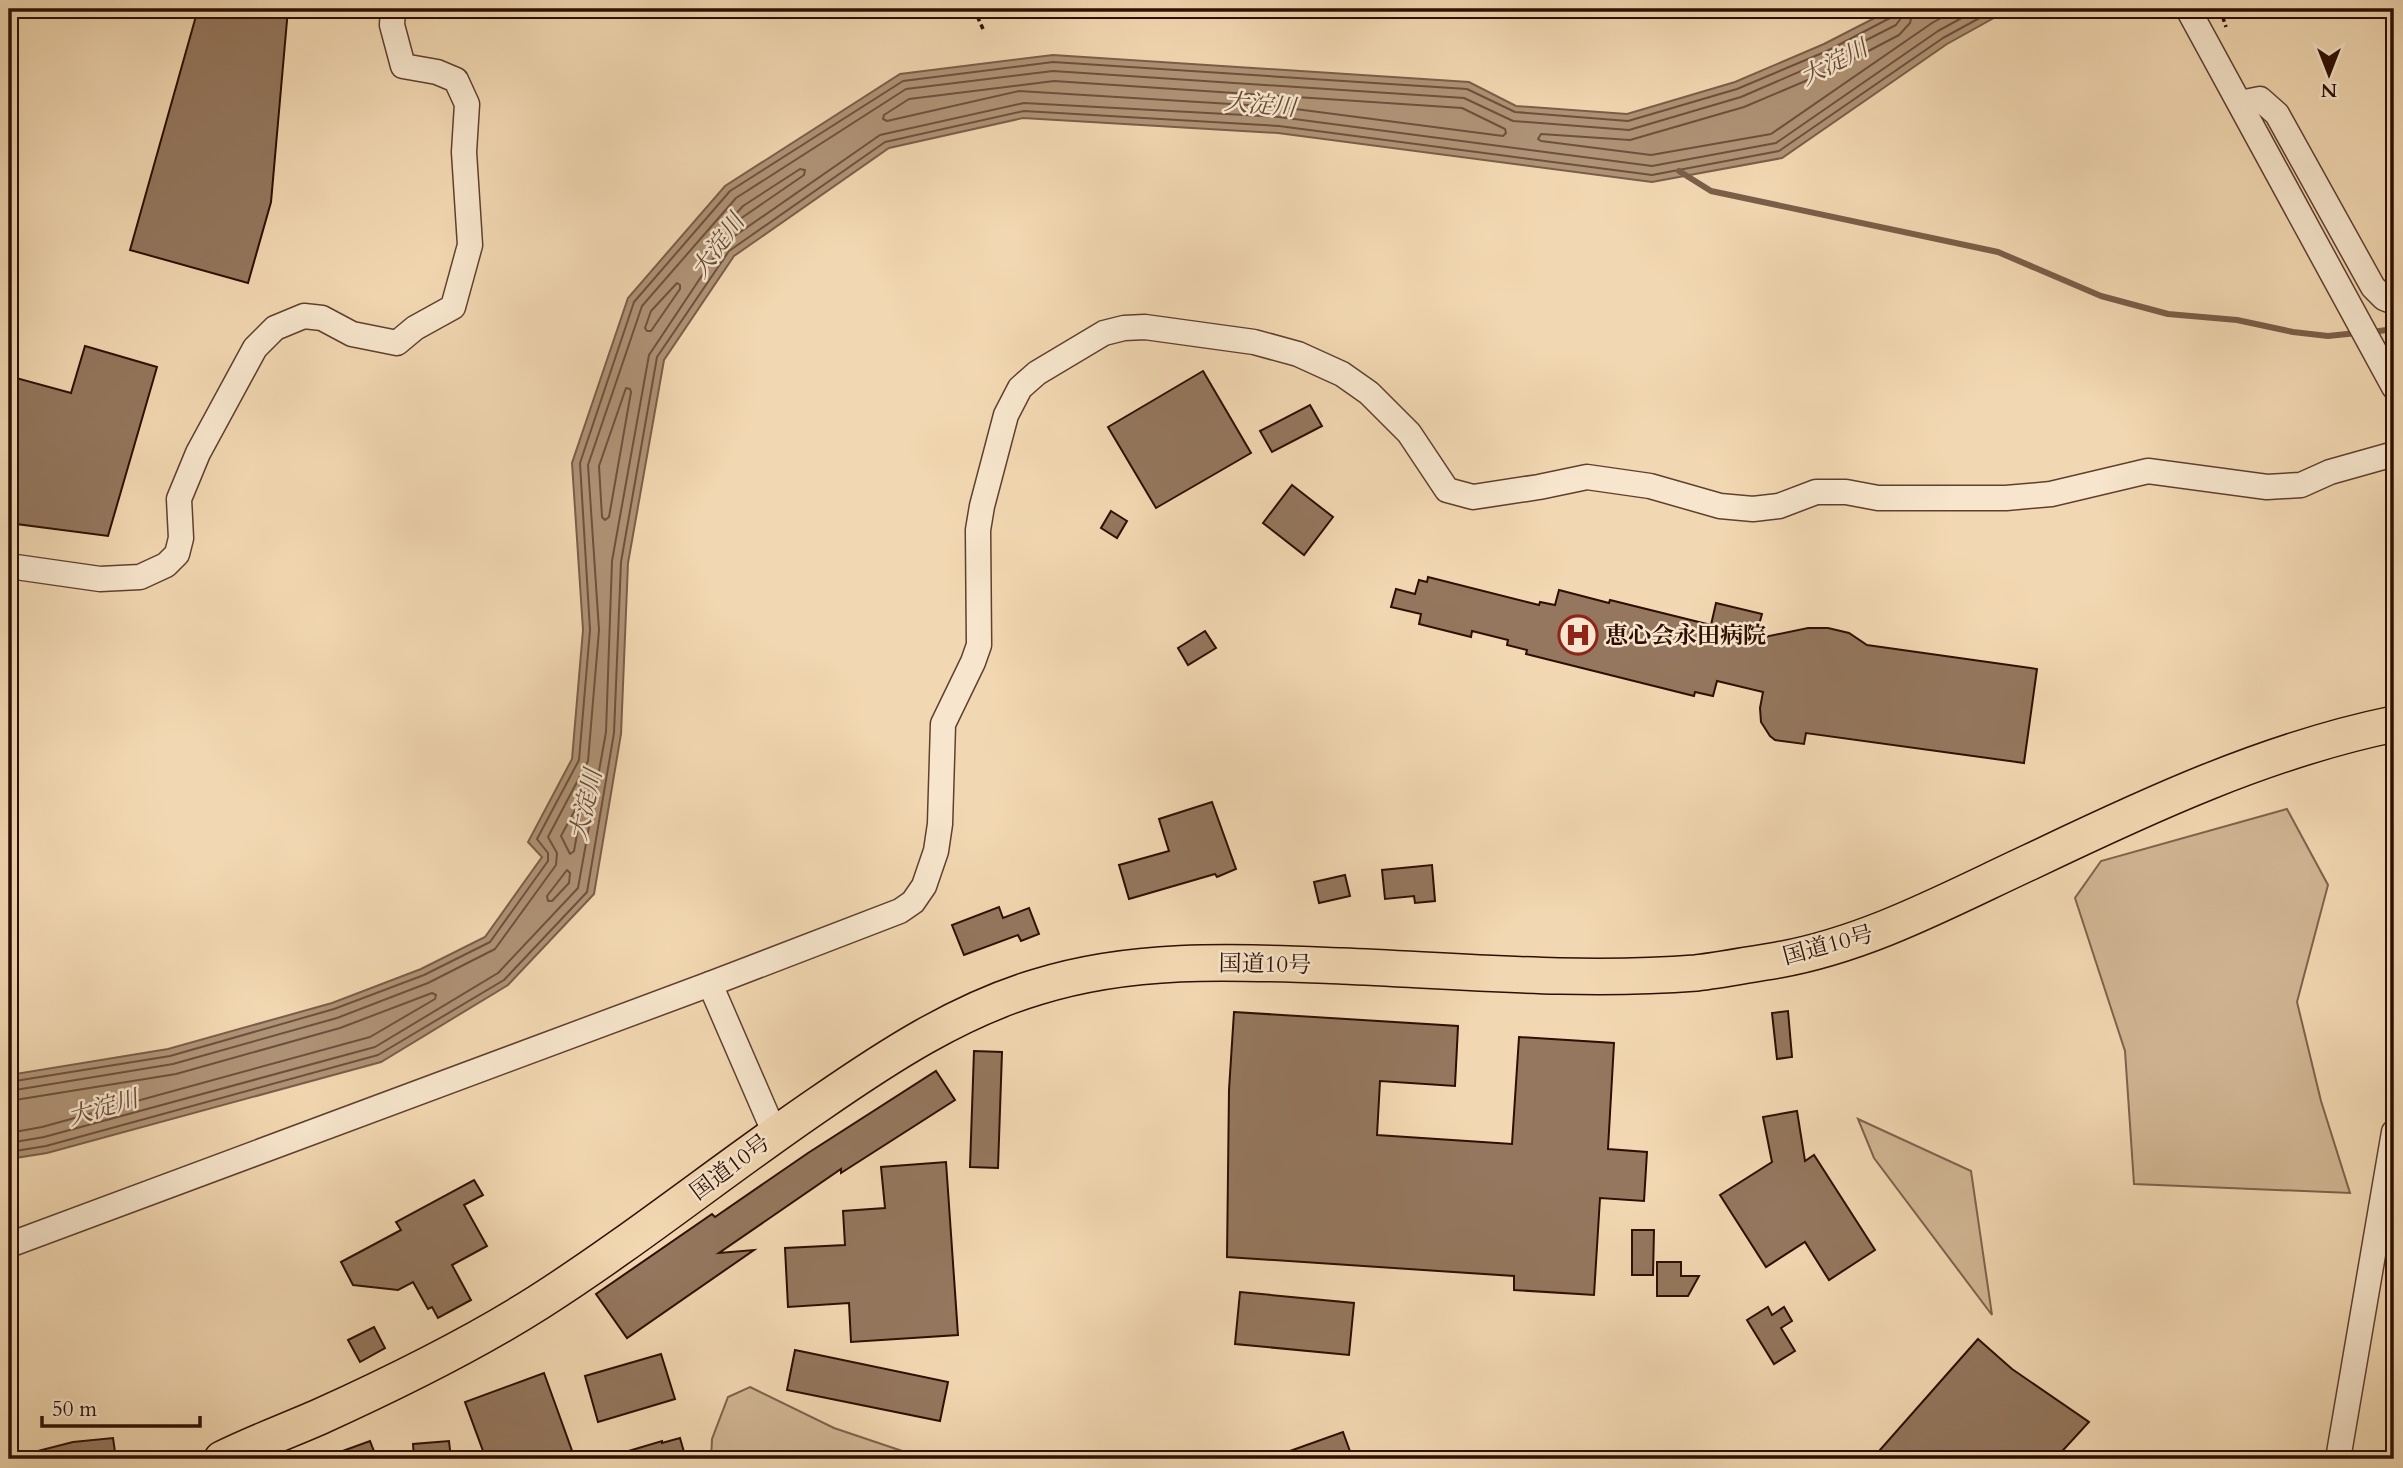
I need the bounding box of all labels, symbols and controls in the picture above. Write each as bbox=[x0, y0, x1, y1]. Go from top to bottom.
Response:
water label: 大淀川 bbox=[1794, 31, 1876, 94]
north arrow bbox=[2294, 38, 2364, 108]
text: N bbox=[2320, 77, 2337, 103]
water label: 大淀川 bbox=[1223, 85, 1300, 125]
water label: 大淀川 bbox=[683, 205, 754, 285]
hospital icon: 恵心会永田病院 bbox=[1557, 614, 1599, 656]
place label: 恵心会永田病院 bbox=[1605, 620, 1766, 651]
water label: 大淀川 bbox=[562, 763, 611, 844]
street label: 国道10号 bbox=[1779, 918, 1877, 972]
street label: 国道10号 bbox=[1218, 948, 1312, 980]
water label: 大淀川 bbox=[64, 1081, 145, 1134]
street label: 国道10号 bbox=[684, 1127, 776, 1207]
scale bar bbox=[42, 1384, 200, 1428]
text: 50 m bbox=[52, 1395, 97, 1424]

